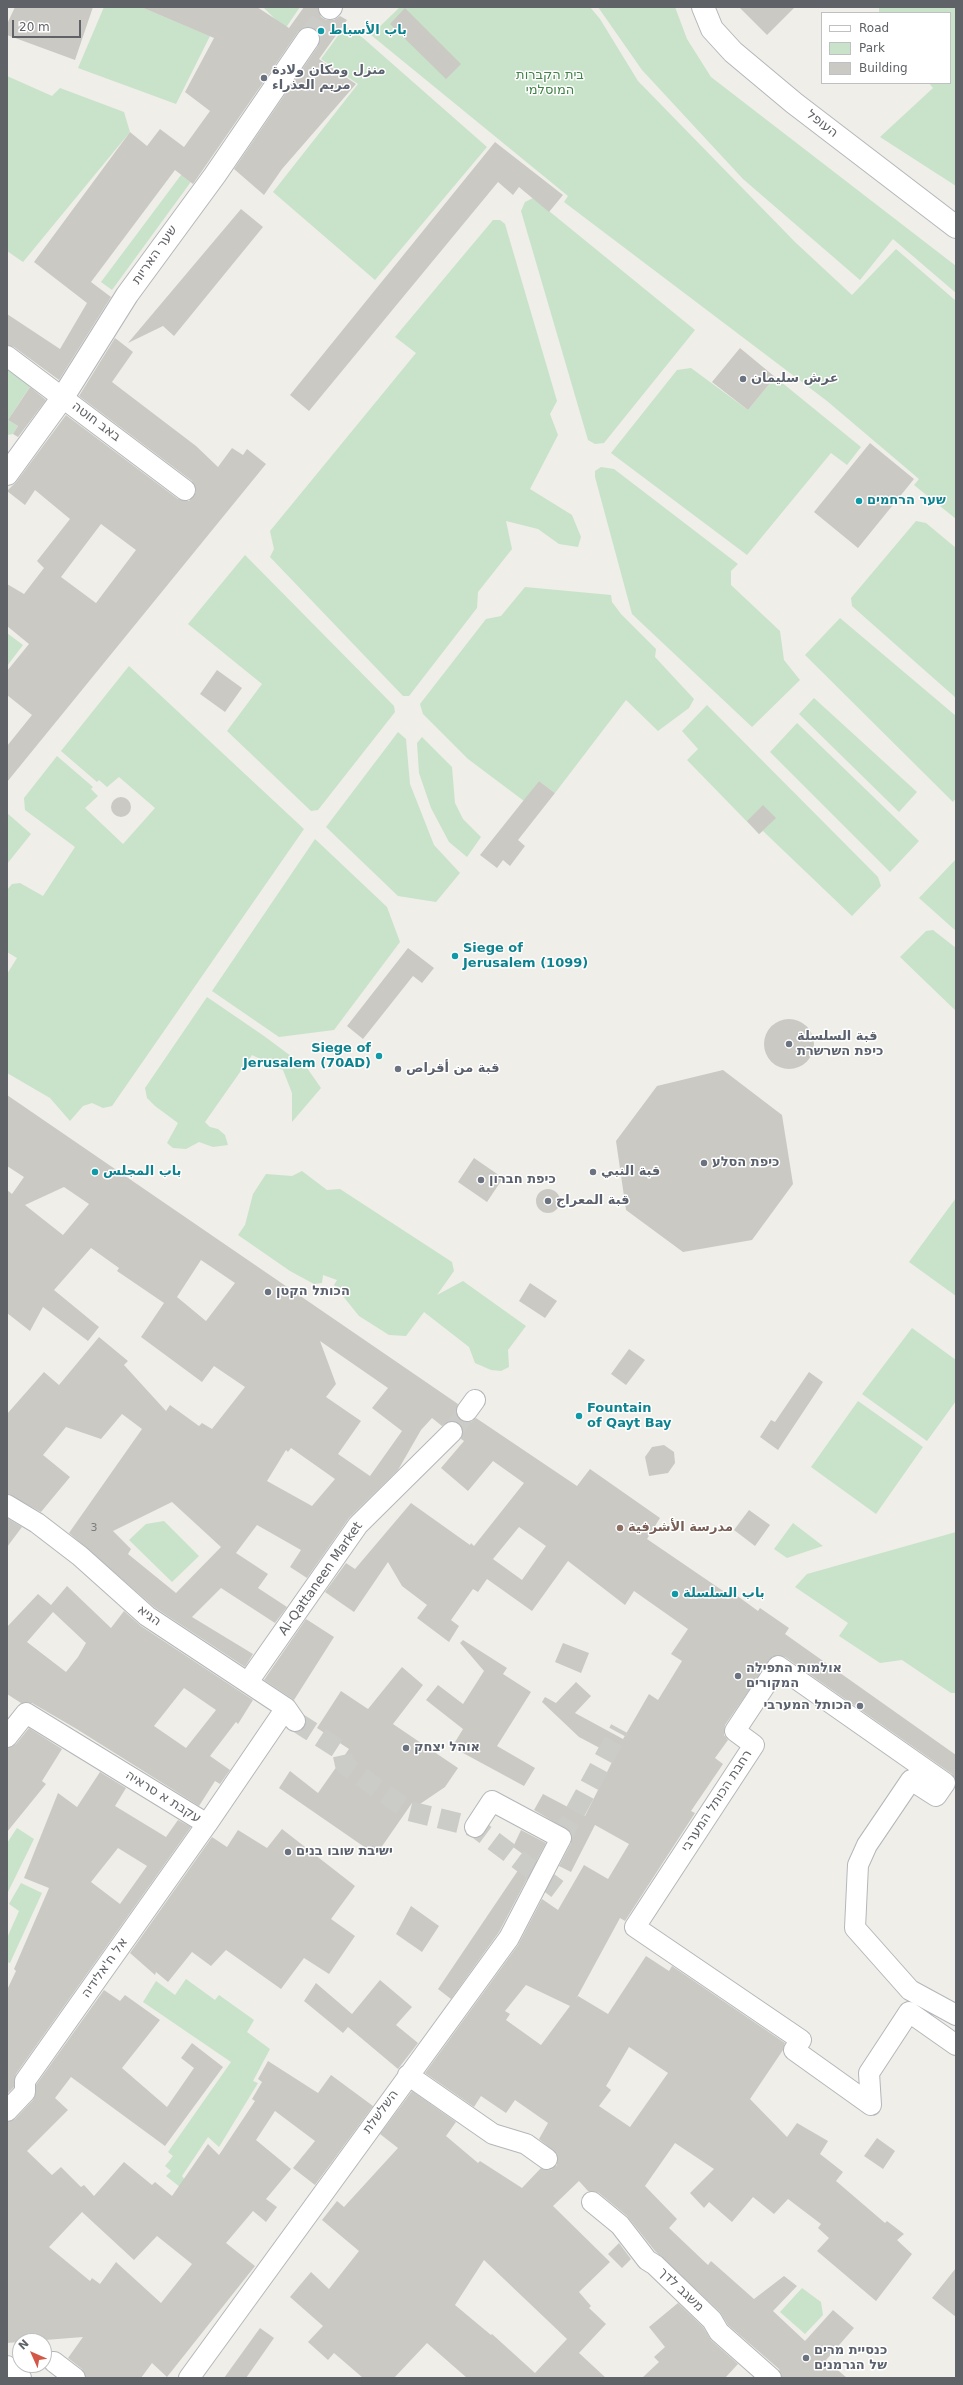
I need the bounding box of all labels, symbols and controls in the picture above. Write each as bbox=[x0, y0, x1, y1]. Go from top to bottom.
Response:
scale bar bbox=[14, 12, 83, 38]
legend bbox=[821, 12, 951, 84]
text: 20 m bbox=[19, 20, 50, 34]
text: Road bbox=[859, 21, 889, 35]
place label: باب الأسباط bbox=[329, 23, 407, 39]
marker: باب الأسباط bbox=[316, 26, 326, 36]
text: Park bbox=[859, 41, 885, 55]
text: Building bbox=[859, 61, 908, 75]
place label: منزل ومكان ولادة مريم العذراء bbox=[272, 63, 386, 94]
park label: בית הקברות המוסלמי bbox=[516, 68, 584, 99]
marker: منزل ومكان ولادة مريم العذراء bbox=[259, 73, 269, 83]
street label: העופל bbox=[803, 107, 841, 141]
street label: שער האריות bbox=[129, 223, 181, 287]
place label: عرش سليمان bbox=[751, 371, 839, 387]
marker: عرش سليمان bbox=[738, 374, 748, 384]
street label: באב חוטה bbox=[69, 399, 123, 445]
place label: שער הרחמים bbox=[867, 493, 946, 509]
marker: שער הרחמים bbox=[854, 496, 864, 506]
place label: Siege of Jerusalem (1099) bbox=[463, 941, 588, 972]
marker: Siege of Jerusalem (1099) bbox=[450, 951, 460, 961]
place label: قبة السلسلة כיפת השרשרת bbox=[797, 1029, 883, 1060]
marker: قبة السلسلة כיפת השרשרת bbox=[784, 1039, 794, 1049]
place label: Siege of Jerusalem (70AD) bbox=[243, 1041, 371, 1072]
marker: Siege of Jerusalem (70AD) bbox=[374, 1051, 384, 1061]
place label: قبة من أقراص bbox=[406, 1061, 500, 1077]
marker: قبة من أقراص bbox=[393, 1064, 403, 1074]
place label: כיפת הסלע bbox=[712, 1155, 779, 1171]
marker: כיפת הסלע bbox=[699, 1158, 709, 1168]
place label: باب المجلس bbox=[103, 1164, 181, 1180]
place label: قبة النبي bbox=[601, 1164, 660, 1180]
marker: باب المجلس bbox=[90, 1167, 100, 1177]
marker: قبة النبي bbox=[588, 1167, 598, 1177]
place label: כיפת חברון bbox=[489, 1172, 556, 1188]
marker: כיפת חברון bbox=[476, 1175, 486, 1185]
place label: قبة المعراج bbox=[556, 1193, 630, 1209]
marker: قبة المعراج bbox=[543, 1196, 553, 1206]
place label: הכותל הקטן bbox=[276, 1284, 350, 1300]
marker: הכותל הקטן bbox=[263, 1287, 273, 1297]
place label: Fountain of Qayt Bay bbox=[587, 1401, 672, 1432]
marker: Fountain of Qayt Bay bbox=[574, 1411, 584, 1421]
street label: Al-Qattaneen Market bbox=[276, 1519, 366, 1639]
place label: مدرسة الأشرفية bbox=[628, 1520, 733, 1536]
house number: 3 bbox=[91, 1521, 97, 1535]
marker: مدرسة الأشرفية bbox=[615, 1523, 625, 1533]
place label: باب السلسلة bbox=[683, 1586, 765, 1602]
marker: باب السلسلة bbox=[670, 1589, 680, 1599]
street label: הגיא bbox=[134, 1602, 164, 1630]
place label: אולמות התפילה המקורים bbox=[746, 1661, 842, 1692]
marker: אולמות התפילה המקורים bbox=[733, 1671, 743, 1681]
place label: הכותל המערבי bbox=[763, 1698, 852, 1714]
marker: הכותל המערבי bbox=[855, 1701, 865, 1711]
place label: אוהל יצחק bbox=[414, 1740, 480, 1756]
marker: אוהל יצחק bbox=[401, 1743, 411, 1753]
street label: רחבת הכותל המערבי bbox=[678, 1747, 756, 1855]
street label: עקבת א סראיה bbox=[122, 1768, 204, 1826]
place label: ישיבת שובו בנים bbox=[296, 1844, 393, 1860]
marker: ישיבת שובו בנים bbox=[283, 1847, 293, 1857]
street label: אל ח'אלידיה bbox=[79, 1935, 131, 2001]
street label: השלשלת bbox=[360, 2087, 402, 2137]
street label: משגב לדך bbox=[655, 2265, 707, 2315]
north arrow bbox=[12, 2333, 52, 2373]
text: N bbox=[16, 2337, 32, 2353]
place label: כנסיית מרים של הגרמנים bbox=[814, 2343, 887, 2374]
marker: כנסיית מרים של הגרמנים bbox=[801, 2353, 811, 2363]

